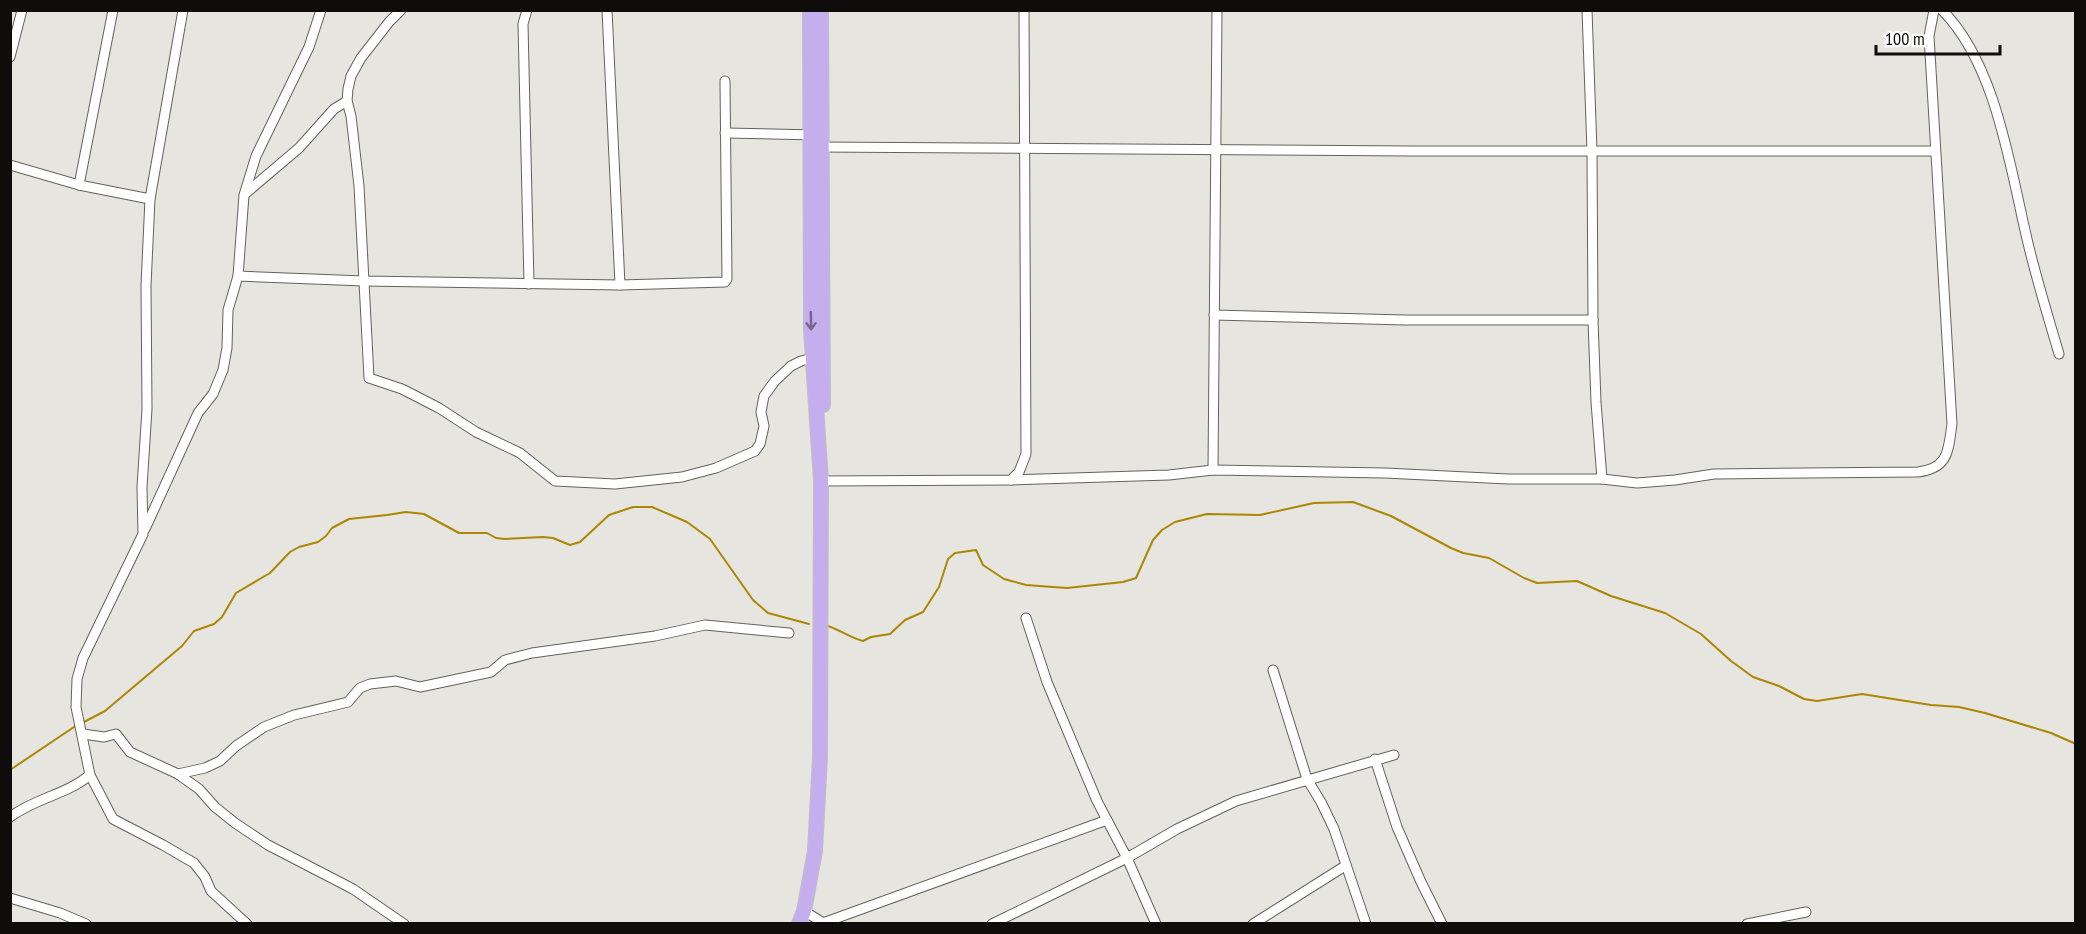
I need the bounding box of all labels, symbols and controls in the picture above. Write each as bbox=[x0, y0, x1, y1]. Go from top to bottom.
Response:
scale bar bbox=[1876, 18, 2000, 56]
text: 100 m bbox=[1885, 27, 1925, 50]
one-way arrow bbox=[805, 310, 817, 330]

